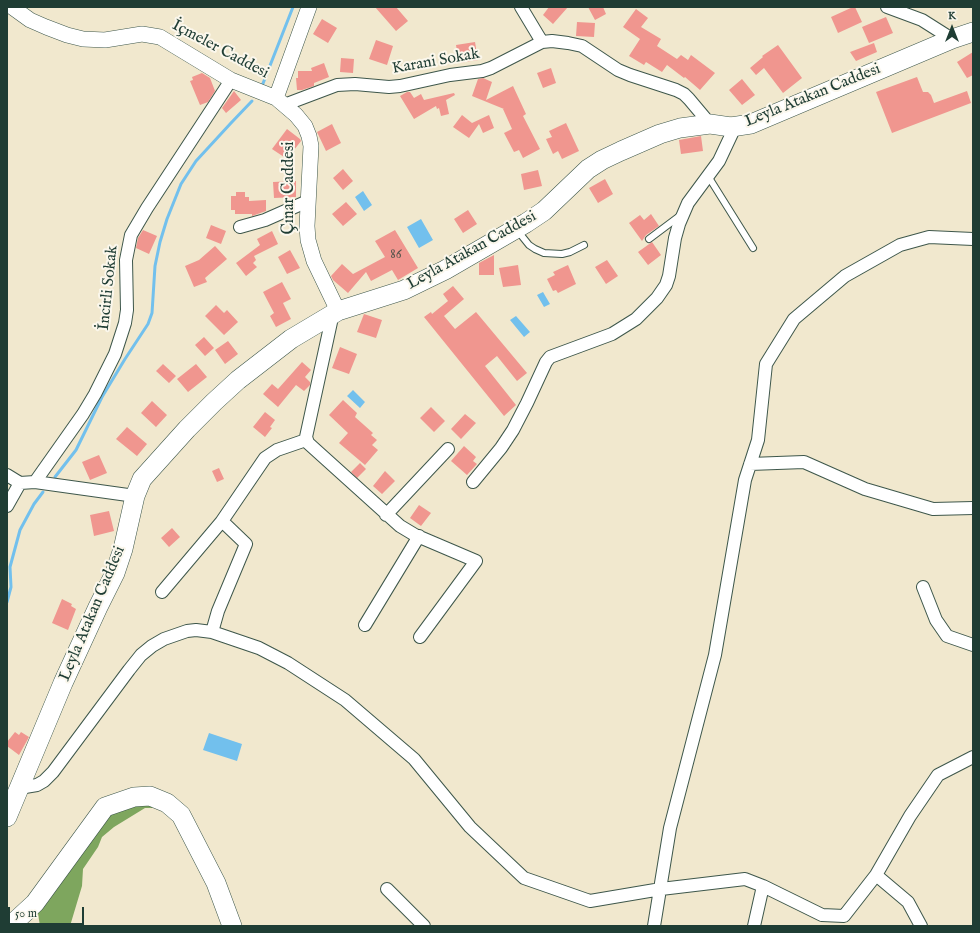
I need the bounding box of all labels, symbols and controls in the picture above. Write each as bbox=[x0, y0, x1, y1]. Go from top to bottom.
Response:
north arrow bbox=[932, 8, 972, 48]
text: K bbox=[948, 9, 956, 23]
street label: İçmeler Caddesi bbox=[168, 16, 272, 84]
street label: Karani Sokak bbox=[391, 45, 481, 79]
street label: Leyla Atakan Caddesi bbox=[742, 60, 884, 132]
street label: Çınar Caddesi bbox=[280, 141, 300, 235]
street label: Leyla Atakan Caddesi bbox=[404, 208, 540, 294]
street label: İncirli Sokak bbox=[95, 245, 123, 331]
house number: 86 bbox=[390, 247, 402, 263]
street label: Leyla Atakan Caddesi bbox=[56, 544, 130, 684]
scale bar bbox=[10, 899, 86, 925]
text: 50 m bbox=[15, 906, 37, 921]

